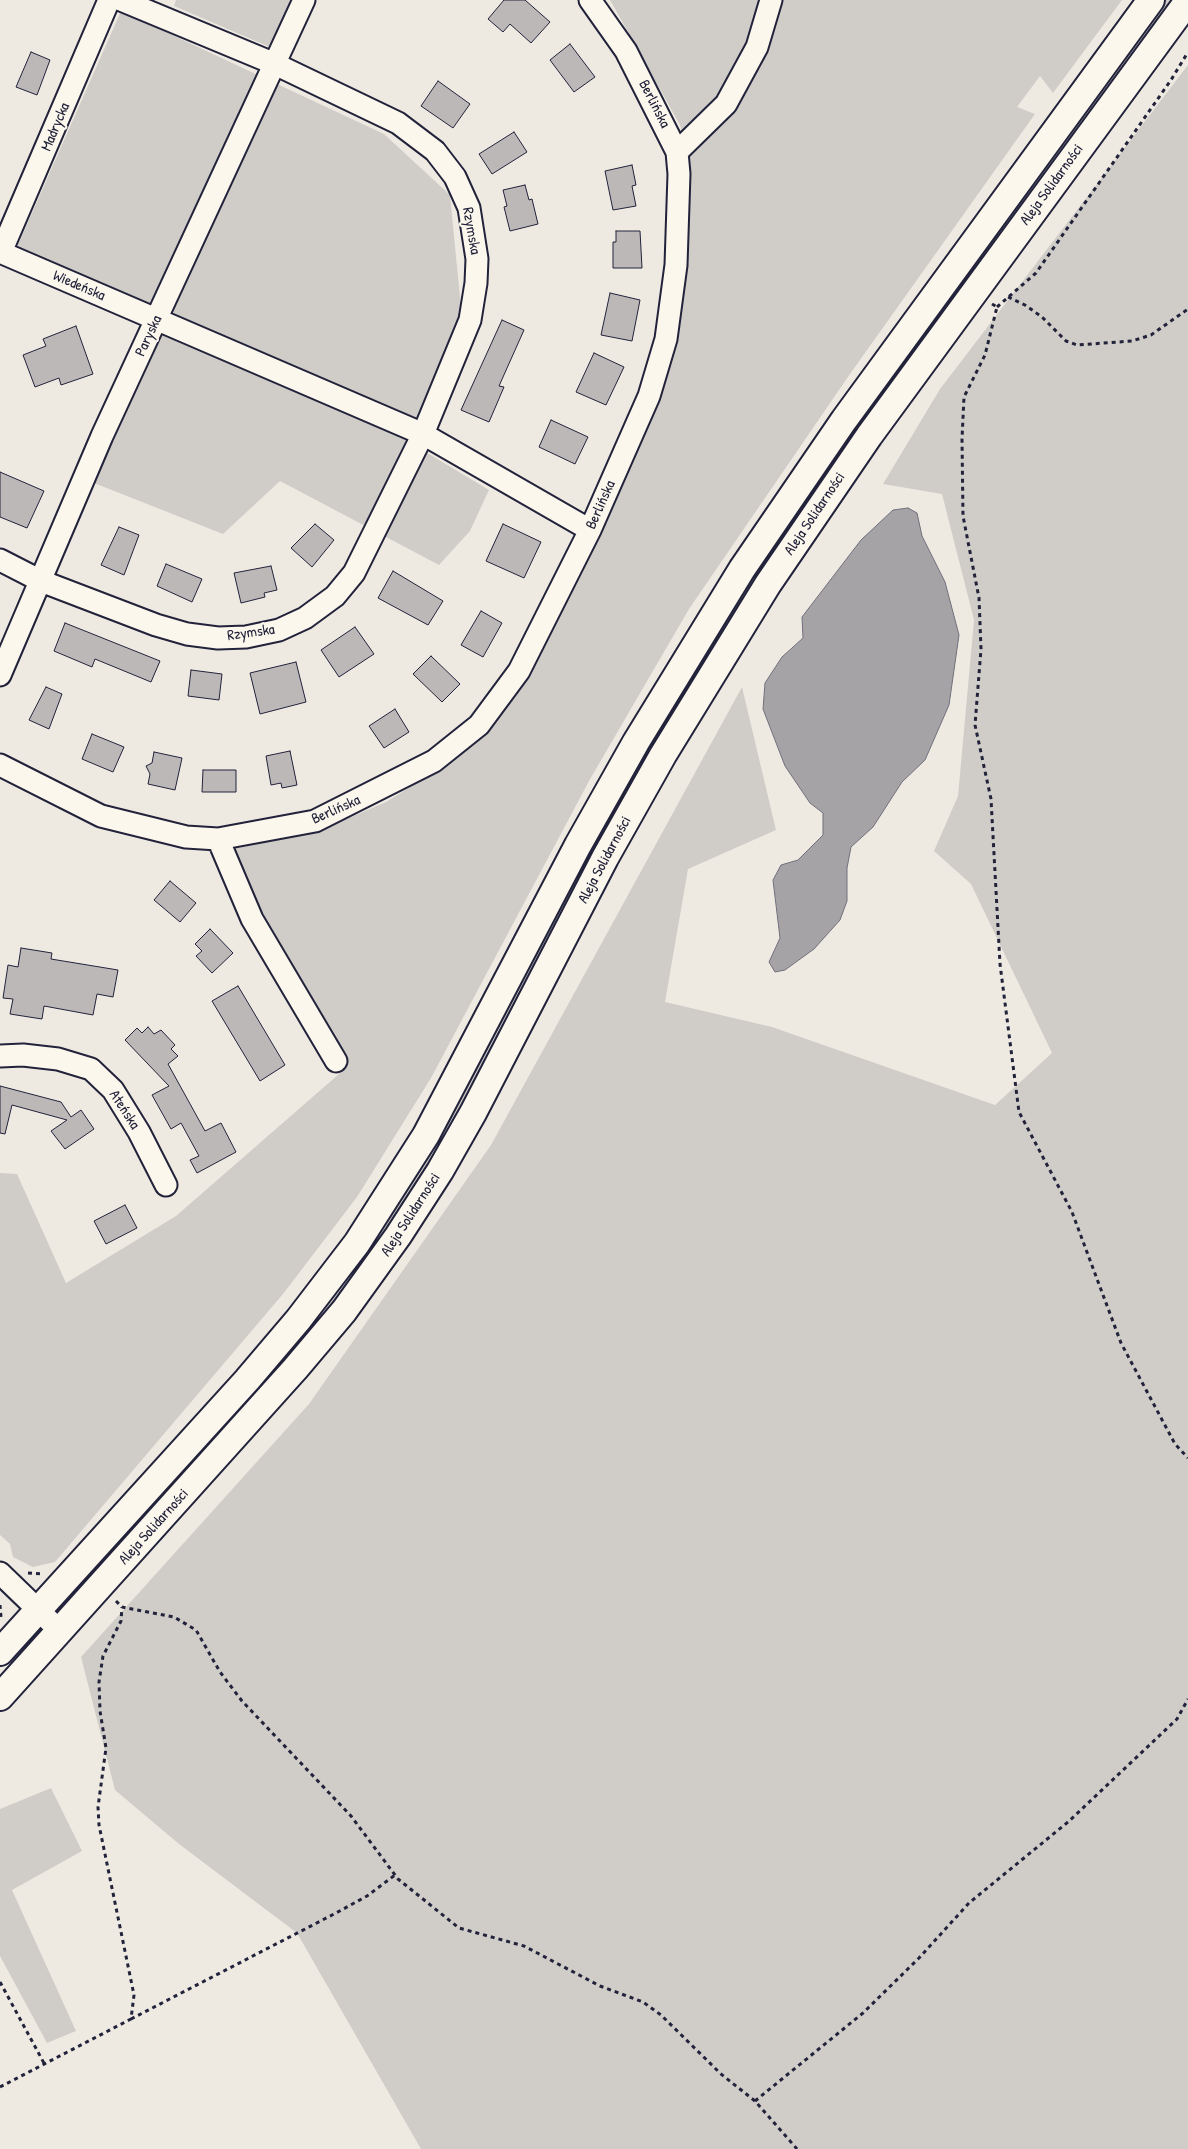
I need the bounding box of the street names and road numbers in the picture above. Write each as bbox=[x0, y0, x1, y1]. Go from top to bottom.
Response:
street label: Berlińska bbox=[634, 77, 674, 131]
street label: Madrycka bbox=[38, 100, 74, 154]
street label: Aleja Solidarności bbox=[1017, 141, 1087, 229]
street label: Rzymska bbox=[458, 206, 484, 256]
street label: Wiedeńska bbox=[50, 267, 108, 305]
street label: Paryska bbox=[132, 313, 166, 359]
street label: Aleja Solidarności bbox=[781, 469, 849, 559]
street label: Berlińska bbox=[582, 478, 620, 532]
street label: Rzymska bbox=[226, 621, 276, 645]
street label: Berlińska bbox=[309, 791, 363, 829]
street label: Aleja Solidarności bbox=[575, 814, 635, 906]
street label: Ateńska bbox=[105, 1087, 143, 1133]
street label: Aleja Solidarności bbox=[377, 1170, 445, 1260]
street label: Aleja Solidarności bbox=[115, 1485, 193, 1569]

